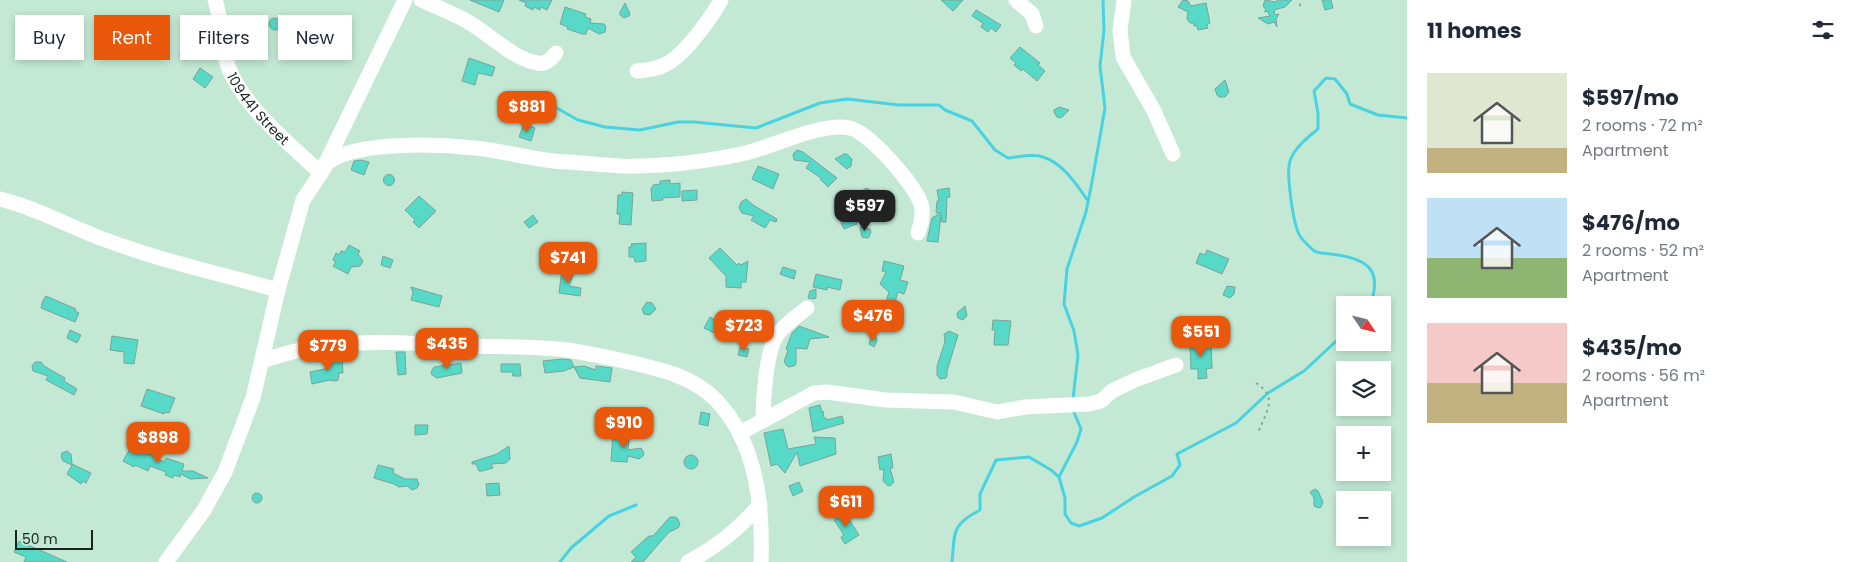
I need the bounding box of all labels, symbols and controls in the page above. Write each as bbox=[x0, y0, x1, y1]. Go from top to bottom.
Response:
chip: Buy bbox=[15, 15, 84, 60]
chip: Rent bbox=[94, 15, 170, 60]
chip: Filters bbox=[180, 15, 268, 60]
chip: New bbox=[278, 15, 352, 60]
text: 11 homes bbox=[1427, 16, 1522, 45]
icon: filters bbox=[1809, 16, 1837, 44]
street label: 109441 Street bbox=[222, 69, 294, 149]
text: $597/mo bbox=[1582, 83, 1679, 112]
pin: $881 bbox=[497, 90, 557, 133]
icon: home bbox=[1467, 93, 1527, 153]
text: $881 bbox=[508, 95, 546, 118]
text: 2 rooms · 72 m² bbox=[1582, 114, 1703, 137]
text: Apartment bbox=[1582, 139, 1669, 162]
pin: $597 bbox=[835, 190, 895, 232]
text: $597 bbox=[845, 194, 885, 217]
text: $476/mo bbox=[1582, 208, 1680, 237]
icon: home bbox=[1467, 218, 1527, 278]
text: 2 rooms · 52 m² bbox=[1582, 239, 1704, 262]
pin: $741 bbox=[538, 242, 598, 284]
text: $741 bbox=[550, 246, 586, 269]
text: Apartment bbox=[1582, 264, 1669, 287]
north arrow bbox=[1336, 296, 1391, 351]
map controls bbox=[1336, 296, 1391, 546]
pin: $476 bbox=[843, 300, 903, 342]
text: $476 bbox=[853, 304, 893, 327]
pin: $723 bbox=[714, 310, 774, 352]
text: $723 bbox=[725, 314, 763, 337]
pin: $551 bbox=[1171, 316, 1231, 358]
text: $551 bbox=[1182, 320, 1220, 343]
pin: $435 bbox=[417, 328, 477, 370]
pin: $779 bbox=[298, 330, 358, 372]
text: $435 bbox=[426, 332, 468, 355]
text: $435/mo bbox=[1582, 333, 1682, 362]
text: $779 bbox=[309, 334, 347, 357]
icon: home bbox=[1467, 343, 1527, 403]
button: layers bbox=[1336, 361, 1391, 416]
text: 2 rooms · 56 m² bbox=[1582, 364, 1705, 387]
text: Apartment bbox=[1582, 389, 1669, 412]
pin: $910 bbox=[594, 406, 654, 449]
text: $910 bbox=[606, 411, 642, 434]
pin: $898 bbox=[128, 422, 188, 464]
text: $898 bbox=[137, 426, 179, 449]
button: + bbox=[1336, 426, 1391, 481]
pin: $611 bbox=[816, 486, 876, 528]
text: $611 bbox=[830, 490, 862, 513]
button: − bbox=[1336, 491, 1391, 546]
scale bar bbox=[15, 527, 92, 550]
text: 50 m bbox=[22, 529, 58, 549]

